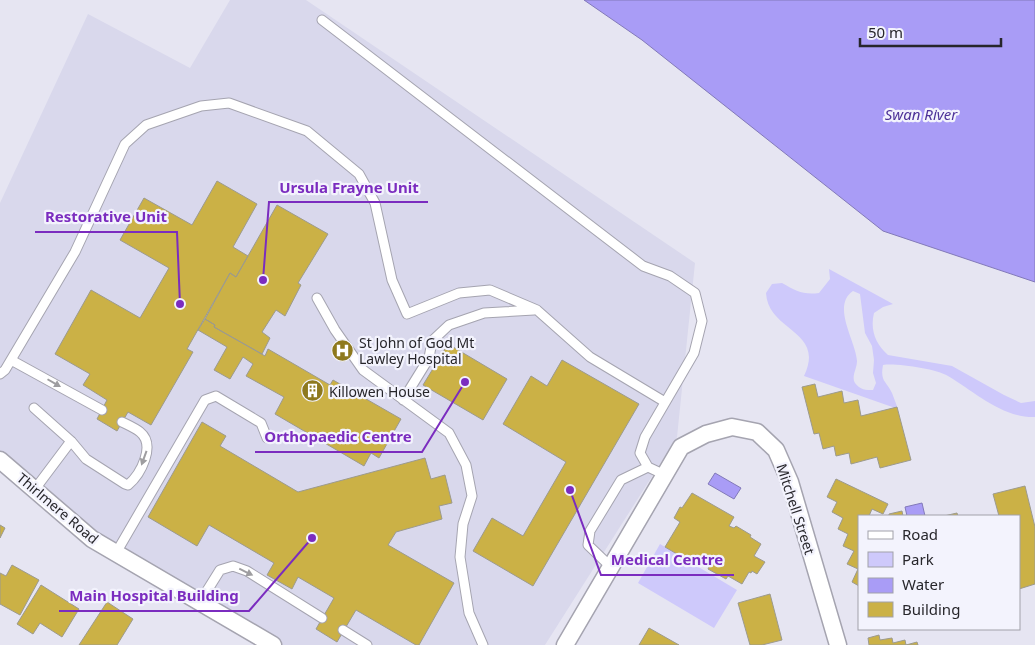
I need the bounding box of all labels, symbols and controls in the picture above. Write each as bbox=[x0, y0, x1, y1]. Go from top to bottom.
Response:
scale bar bbox=[860, 15, 1001, 47]
text: 50 m bbox=[868, 22, 903, 42]
water label: Swan River bbox=[885, 104, 958, 124]
callout: Ursula Frayne Unit bbox=[269, 172, 428, 202]
text: Ursula Frayne Unit bbox=[279, 177, 419, 197]
callout: Restorative Unit bbox=[35, 202, 177, 232]
text: Restorative Unit bbox=[45, 206, 168, 226]
place label: St John of God Mt Lawley Hospital bbox=[359, 333, 474, 368]
hospital icon: St John of God Mt Lawley Hospital bbox=[331, 338, 355, 362]
one-way arrow bbox=[47, 378, 60, 387]
building icon: Killowen House bbox=[301, 379, 325, 403]
place label: Killowen House bbox=[329, 382, 430, 401]
callout: Orthopaedic Centre bbox=[255, 422, 422, 452]
text: Orthopaedic Centre bbox=[264, 426, 412, 446]
one-way arrow bbox=[140, 451, 148, 466]
street label: Mitchell Street bbox=[772, 461, 820, 557]
street label: Thirlmere Road bbox=[13, 468, 103, 548]
legend bbox=[858, 515, 1020, 630]
text: Road bbox=[902, 524, 938, 544]
callout: Medical Centre bbox=[601, 545, 734, 575]
text: Medical Centre bbox=[611, 549, 723, 569]
text: Park bbox=[902, 549, 934, 569]
one-way arrow bbox=[239, 568, 253, 576]
text: Water bbox=[902, 574, 944, 594]
callout: Main Hospital Building bbox=[59, 581, 249, 611]
text: Main Hospital Building bbox=[69, 585, 239, 605]
text: Building bbox=[902, 599, 960, 619]

